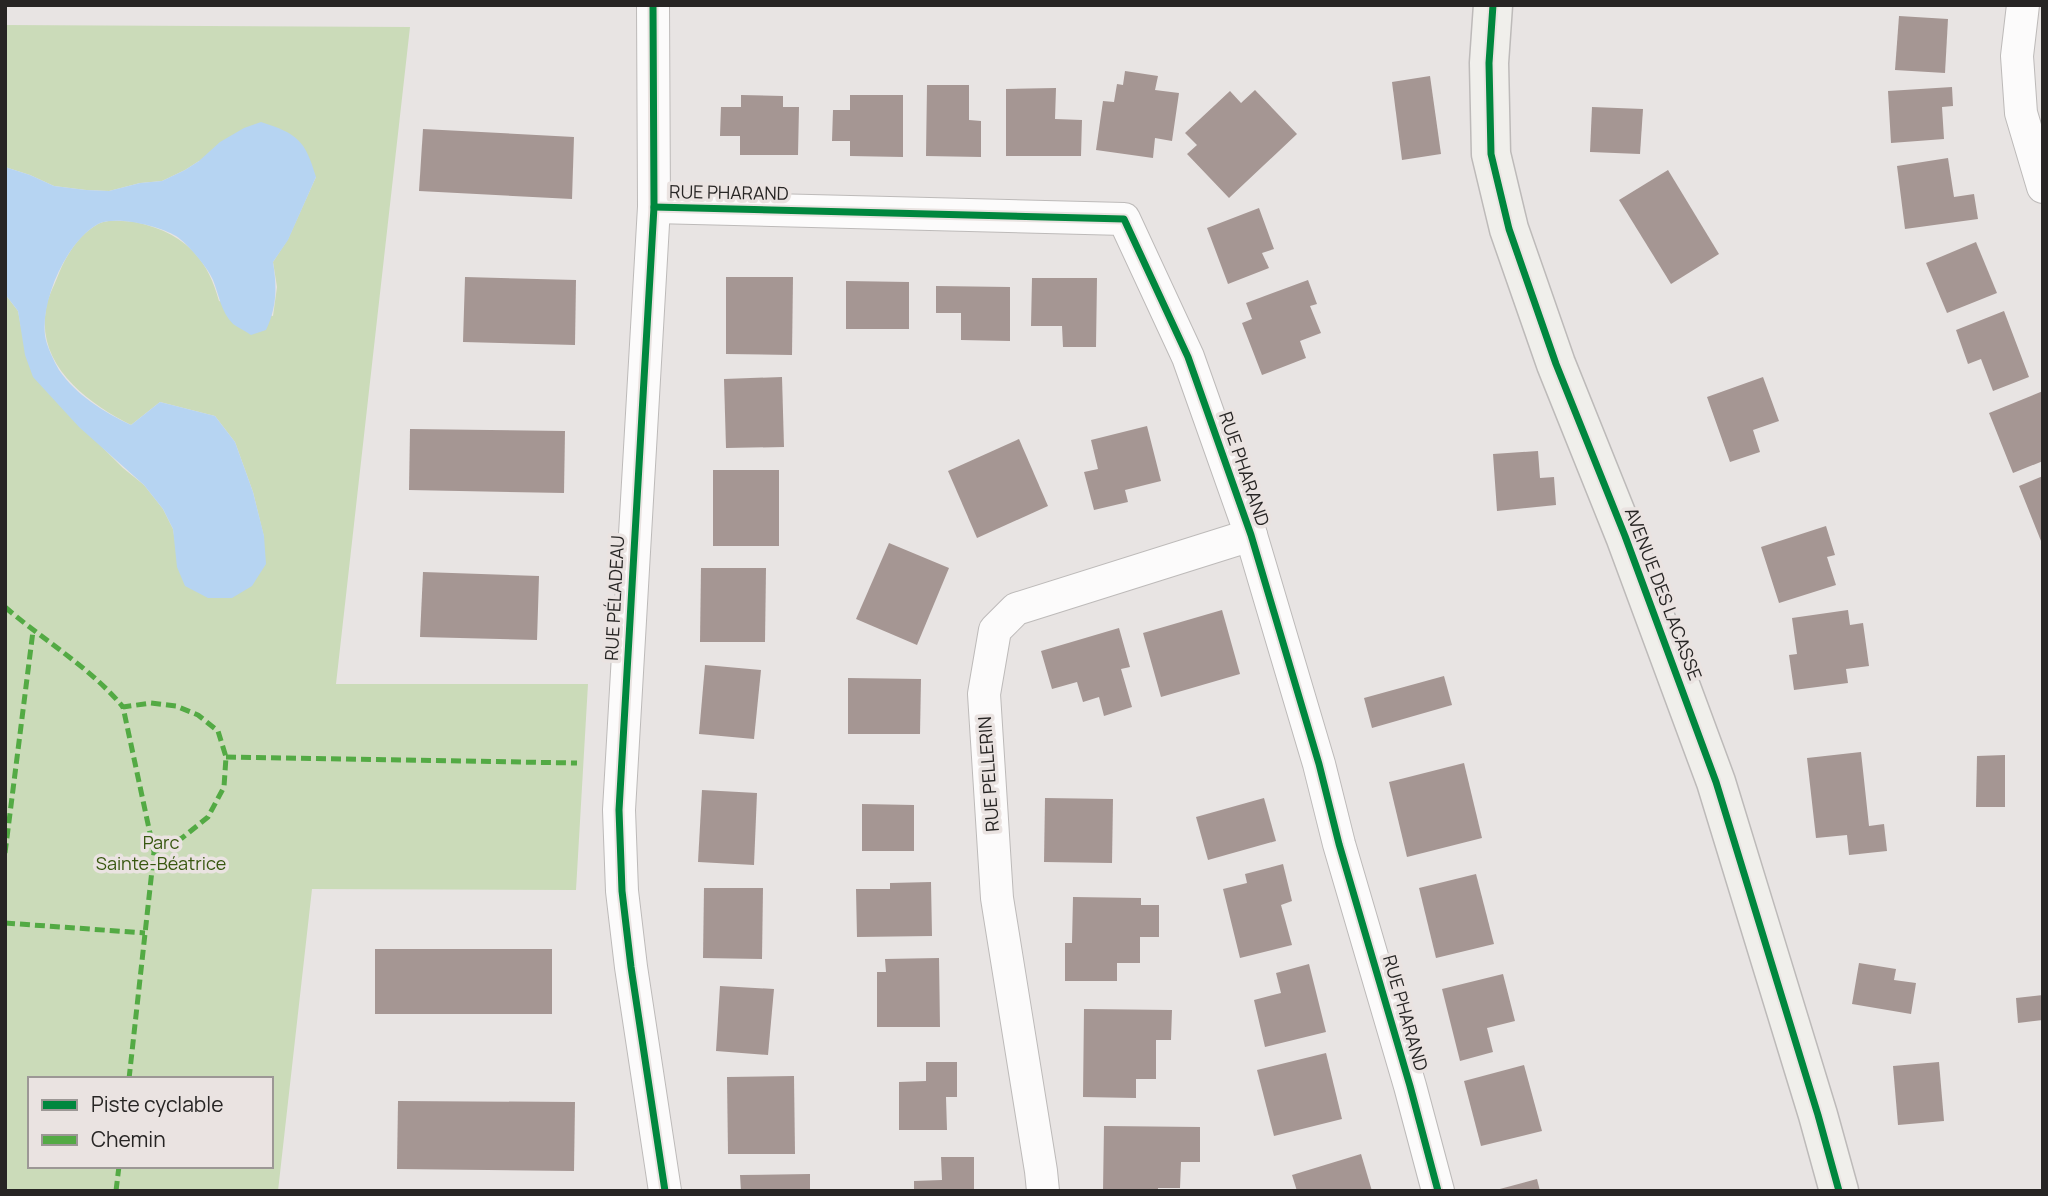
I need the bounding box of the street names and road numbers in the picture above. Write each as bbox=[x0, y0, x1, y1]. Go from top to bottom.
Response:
street label: RUE PHARAND bbox=[669, 179, 789, 205]
street label: RUE PHARAND bbox=[1214, 408, 1276, 529]
street label: AVENUE DES LACASSE bbox=[1620, 504, 1708, 683]
street label: RUE PÉLADEAU bbox=[599, 535, 629, 661]
street label: RUE PELLERIN bbox=[972, 716, 1004, 833]
street label: RUE PHARAND bbox=[1378, 952, 1434, 1074]

